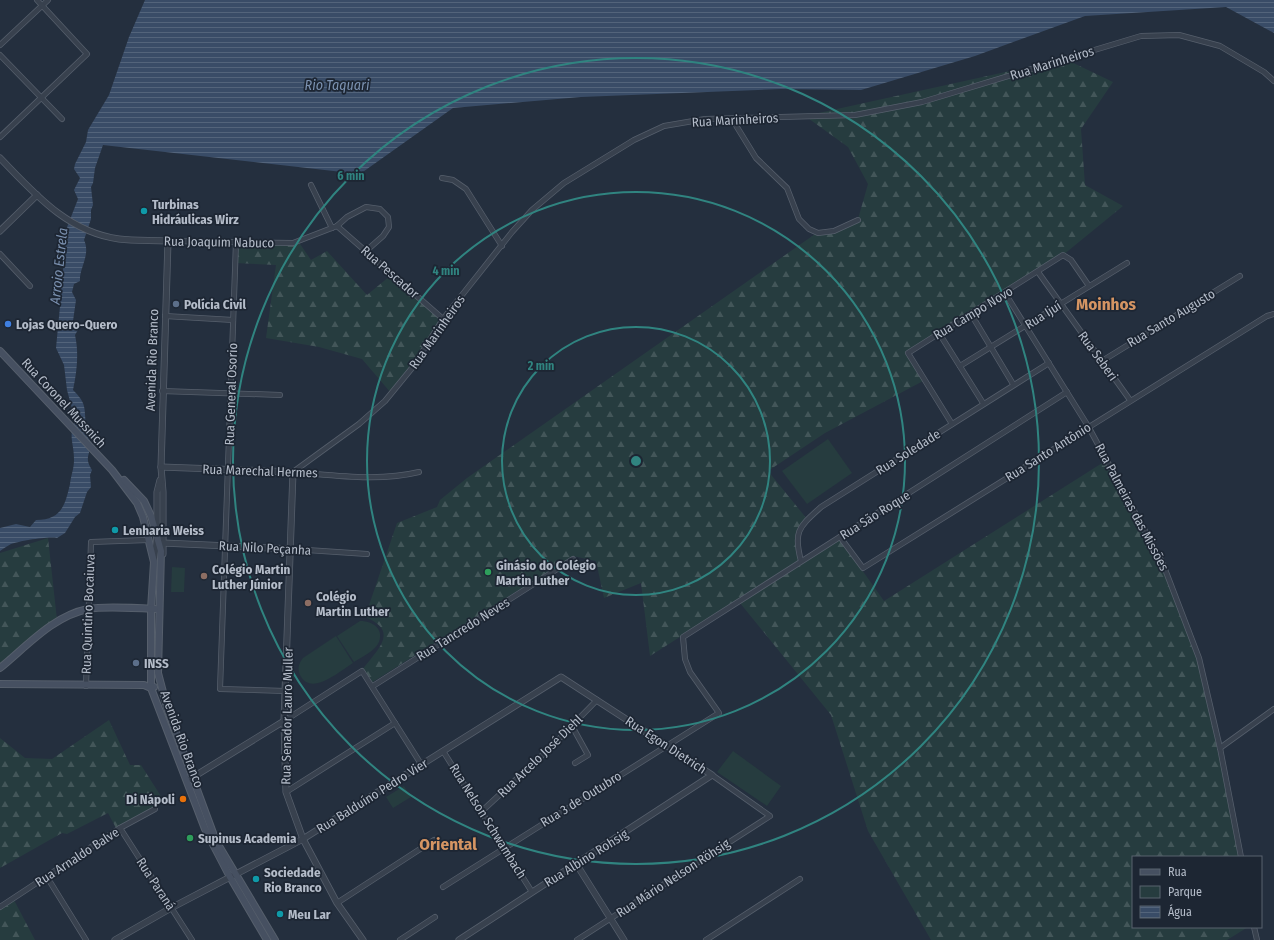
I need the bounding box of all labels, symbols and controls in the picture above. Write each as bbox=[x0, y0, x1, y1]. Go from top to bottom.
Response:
street label: Rua Marinheiros bbox=[1008, 43, 1096, 83]
water label: Rio Taquari bbox=[305, 77, 370, 94]
street label: Rua Marinheiros bbox=[691, 110, 779, 130]
text: 6 min bbox=[337, 169, 365, 183]
place label: Turbinas Hidráulicas Wirz bbox=[152, 197, 239, 227]
marker: Turbinas Hidráulicas Wirz bbox=[139, 206, 149, 216]
water label: Arroio Estrela bbox=[46, 227, 71, 306]
street label: Rua Joaquim Nabuco bbox=[164, 234, 274, 250]
street label: Rua Pescador bbox=[358, 243, 422, 302]
text: 4 min bbox=[432, 264, 460, 278]
street label: Rua Campo Novo bbox=[930, 283, 1016, 343]
street label: Rua Santo Augusto bbox=[1124, 286, 1218, 350]
street label: Rua Marinheiros bbox=[406, 292, 468, 372]
district label: Moinhos bbox=[1076, 294, 1137, 315]
place label: Polícia Civil bbox=[184, 297, 246, 312]
street label: Rua Ijuí bbox=[1022, 298, 1064, 332]
marker: Polícia Civil bbox=[171, 299, 181, 309]
street label: Avenida Rio Branco bbox=[143, 308, 161, 411]
place label: Lojas Quero-Quero bbox=[16, 317, 118, 332]
marker: Lojas Quero-Quero bbox=[3, 319, 13, 329]
street label: Rua Seberi bbox=[1075, 328, 1121, 384]
street label: Rua General Osorio bbox=[222, 342, 240, 445]
street label: Rua Coronel Mussnich bbox=[19, 355, 109, 451]
text: 2 min bbox=[527, 359, 554, 373]
street label: Rua Santo Antônio bbox=[1002, 419, 1094, 484]
street label: Rua Soledade bbox=[873, 426, 943, 478]
street label: Rua Palmeiras das Missões bbox=[1092, 441, 1172, 574]
centre of rings bbox=[629, 454, 643, 468]
street label: Rua Marechal Hermes bbox=[202, 461, 318, 481]
street label: Rua São Roque bbox=[837, 487, 913, 543]
place label: Lenharia Weiss bbox=[123, 523, 204, 538]
marker: Lenharia Weiss bbox=[110, 525, 120, 535]
street label: Rua Nilo Peçanha bbox=[218, 538, 312, 558]
street label: Rua Quintino Bocaiuva bbox=[78, 554, 98, 674]
place label: Ginásio do Colégio Martin Luther bbox=[496, 558, 596, 588]
place label: Colégio Martin Luther Júnior bbox=[212, 562, 291, 592]
marker: Ginásio do Colégio Martin Luther bbox=[483, 567, 493, 577]
marker: Colégio Martin Luther Júnior bbox=[199, 571, 209, 581]
place label: Colégio Martin Luther bbox=[316, 589, 390, 619]
street label: Rua Tancredo Neves bbox=[414, 594, 513, 664]
marker: Colégio Martin Luther bbox=[303, 598, 313, 608]
street label: Rua Senador Lauro Muller bbox=[278, 647, 296, 785]
place label: INSS bbox=[144, 656, 169, 671]
marker: INSS bbox=[131, 658, 141, 668]
street label: Avenida Rio Branco bbox=[157, 688, 207, 790]
street label: Rua Arcelo José Diehl bbox=[494, 711, 586, 800]
street label: Rua Egon Dietrich bbox=[623, 713, 709, 777]
street label: Rua Balduíno Pedro Vier bbox=[314, 755, 431, 836]
street label: Rua Nelson Schwambach bbox=[447, 761, 529, 881]
street label: Rua 3 de Outubro bbox=[538, 768, 624, 830]
place label: Di Nápoli bbox=[126, 792, 175, 807]
marker: Di Nápoli bbox=[178, 794, 188, 804]
street label: Rua Arnaldo Balve bbox=[32, 824, 122, 890]
street label: Rua Albino Rohsig bbox=[541, 826, 631, 890]
place label: Supinus Academia bbox=[198, 831, 297, 846]
marker: Supinus Academia bbox=[185, 833, 195, 843]
district label: Oriental bbox=[419, 834, 477, 855]
street label: Rua Mário Nelson Röhsig bbox=[613, 835, 733, 920]
street label: Rua Paraná bbox=[133, 855, 179, 913]
legend bbox=[1132, 856, 1262, 928]
place label: Sociedade Rio Branco bbox=[264, 865, 322, 895]
text: Rua bbox=[1168, 865, 1187, 879]
marker: Sociedade Rio Branco bbox=[251, 874, 261, 884]
text: Parque bbox=[1168, 885, 1202, 899]
text: Água bbox=[1168, 904, 1192, 919]
place label: Meu Lar bbox=[288, 907, 331, 922]
marker: Meu Lar bbox=[275, 909, 285, 919]

